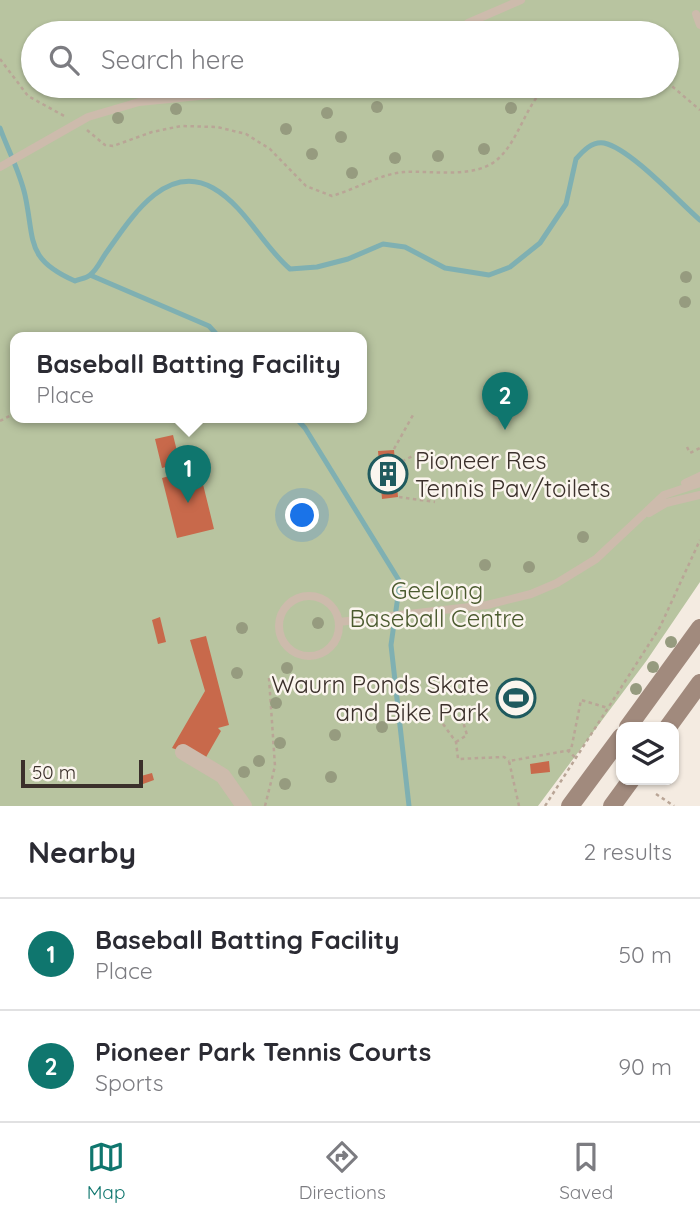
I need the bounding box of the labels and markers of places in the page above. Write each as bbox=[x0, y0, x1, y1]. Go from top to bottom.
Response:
pin: 2 bbox=[482, 372, 528, 430]
pin: 1 bbox=[165, 445, 211, 503]
place label: Pioneer Res Tennis Pav/toilets bbox=[415, 445, 610, 503]
building icon: Pioneer Res Tennis Pav/toilets bbox=[367, 453, 409, 495]
place label: Waurn Ponds Skate and Bike Park bbox=[271, 669, 489, 727]
sports icon: Waurn Ponds Skate and Bike Park bbox=[495, 677, 537, 719]

